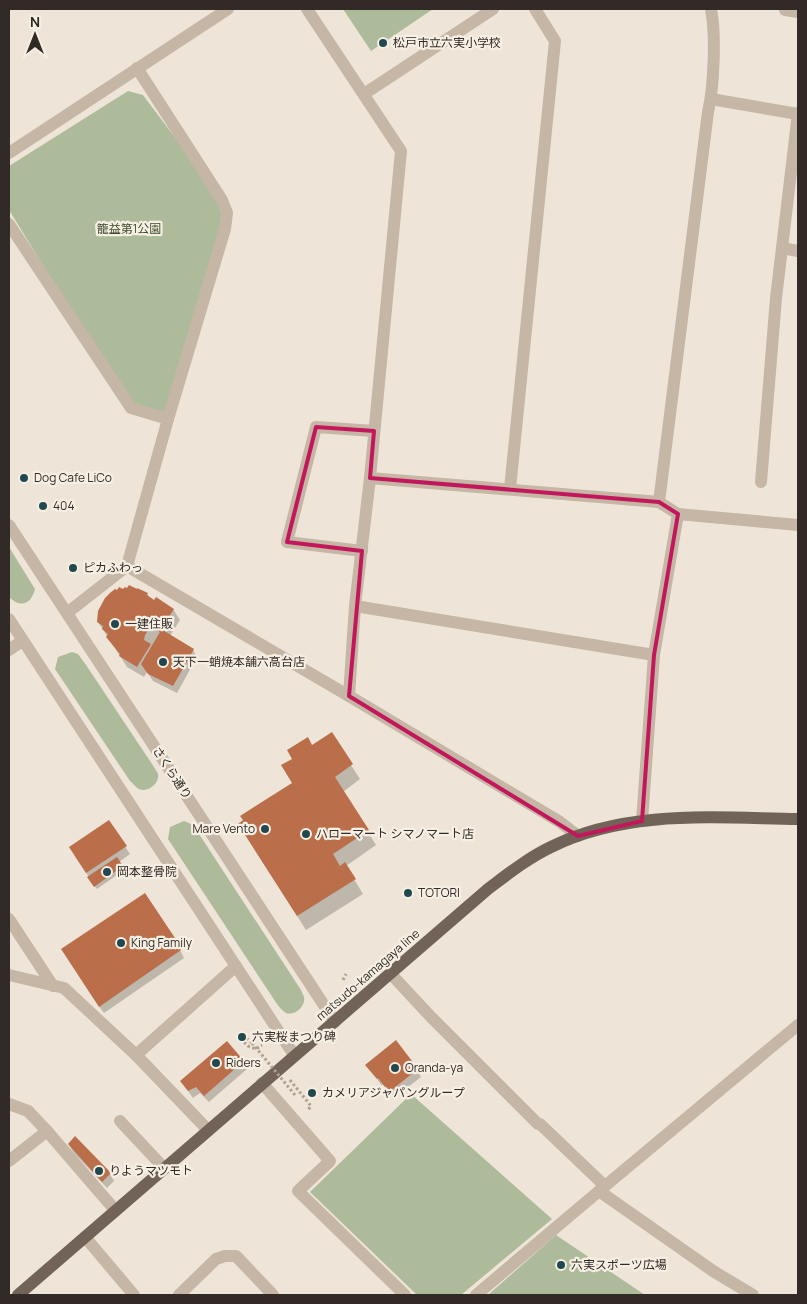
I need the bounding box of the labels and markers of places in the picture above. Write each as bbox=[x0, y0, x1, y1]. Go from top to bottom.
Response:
place label: 松戸市立六実小学校 bbox=[393, 34, 501, 51]
marker: 松戸市立六実小学校 bbox=[377, 37, 389, 49]
place label: Dog Cafe LiCo bbox=[34, 469, 112, 486]
marker: Dog Cafe LiCo bbox=[18, 472, 30, 484]
place label: 404 bbox=[53, 497, 74, 514]
marker: 404 bbox=[37, 500, 49, 512]
place label: ピカふわっ bbox=[83, 559, 143, 576]
marker: ピカふわっ bbox=[67, 562, 79, 574]
place label: 一建住販 bbox=[125, 615, 173, 632]
marker: 一建住販 bbox=[109, 618, 121, 630]
place label: 天下一蛸焼本舗六高台店 bbox=[173, 653, 305, 670]
marker: 天下一蛸焼本舗六高台店 bbox=[157, 656, 169, 668]
place label: Mare Vento bbox=[192, 820, 255, 837]
marker: Mare Vento bbox=[259, 823, 271, 835]
place label: ハローマート シマノマート店 bbox=[316, 825, 474, 842]
marker: ハローマート シマノマート店 bbox=[300, 828, 312, 840]
place label: 岡本整骨院 bbox=[117, 863, 177, 880]
marker: 岡本整骨院 bbox=[101, 866, 113, 878]
place label: TOTORI bbox=[418, 884, 460, 901]
marker: TOTORI bbox=[402, 887, 414, 899]
place label: King Family bbox=[131, 934, 193, 951]
marker: King Family bbox=[115, 937, 127, 949]
place label: 六実桜まつり碑 bbox=[252, 1028, 336, 1045]
marker: 六実桜まつり碑 bbox=[236, 1031, 248, 1043]
place label: Riders bbox=[226, 1054, 261, 1071]
marker: Riders bbox=[210, 1057, 222, 1069]
place label: Oranda-ya bbox=[405, 1059, 463, 1076]
marker: Oranda-ya bbox=[389, 1062, 401, 1074]
place label: カメリアジャパングループ bbox=[322, 1084, 465, 1101]
marker: カメリアジャパングループ bbox=[306, 1087, 318, 1099]
place label: りようマツモト bbox=[109, 1162, 193, 1179]
marker: りようマツモト bbox=[93, 1165, 105, 1177]
place label: 六実スポーツ広場 bbox=[571, 1256, 667, 1273]
marker: 六実スポーツ広場 bbox=[555, 1259, 567, 1271]

